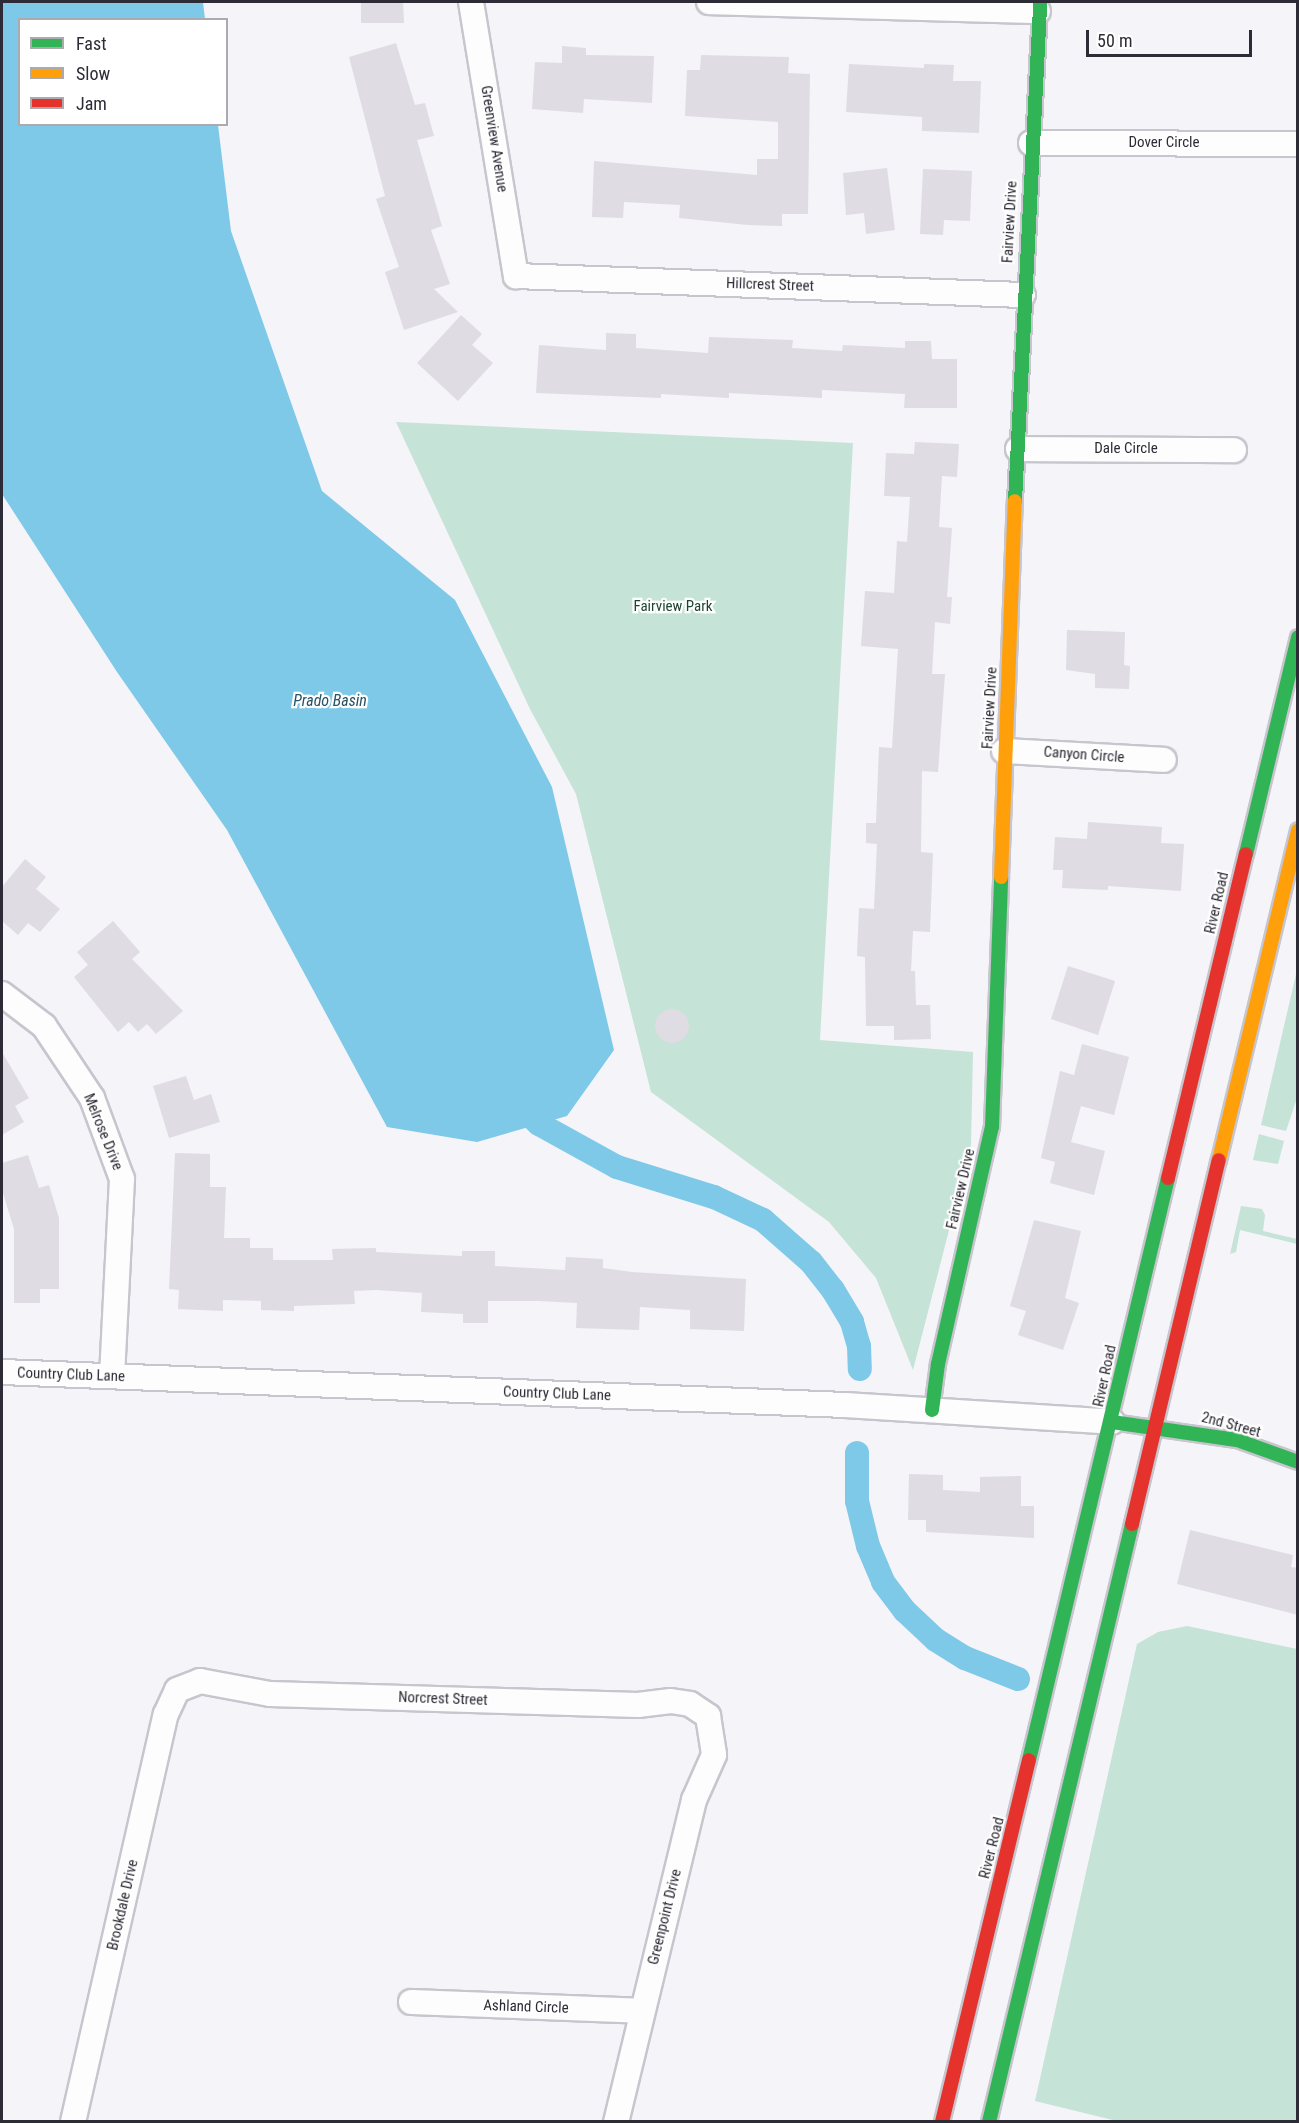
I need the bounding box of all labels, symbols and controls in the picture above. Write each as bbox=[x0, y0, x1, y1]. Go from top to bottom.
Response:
legend bbox=[18, 18, 228, 126]
scale bar bbox=[1089, 18, 1256, 56]
text: 50 m bbox=[1097, 30, 1132, 51]
text: Fast bbox=[76, 33, 107, 54]
text: Slow bbox=[76, 63, 110, 84]
street label: Greenview Avenue bbox=[477, 84, 511, 194]
text: Jam bbox=[76, 93, 107, 114]
street label: Dover Circle bbox=[1128, 134, 1200, 152]
street label: Fairview Drive bbox=[999, 180, 1021, 264]
street label: Hillcrest Street bbox=[726, 274, 814, 296]
street label: Dale Circle bbox=[1094, 440, 1158, 458]
park label: Fairview Park bbox=[633, 598, 713, 616]
street label: Fairview Drive bbox=[979, 666, 1001, 750]
water label: Prado Basin bbox=[293, 691, 367, 711]
street label: Canyon Circle bbox=[1043, 743, 1125, 767]
street label: River Road bbox=[1201, 870, 1233, 936]
street label: Melrose Drive bbox=[79, 1091, 127, 1173]
street label: Fairview Drive bbox=[943, 1147, 979, 1231]
street label: River Road bbox=[1090, 1343, 1120, 1409]
street label: Country Club Lane bbox=[17, 1364, 125, 1386]
street label: Country Club Lane bbox=[503, 1383, 611, 1405]
street label: 2nd Street bbox=[1199, 1408, 1263, 1442]
street label: Norcrest Street bbox=[398, 1688, 488, 1710]
street label: River Road bbox=[976, 1815, 1008, 1881]
street label: Brookdale Drive bbox=[104, 1858, 142, 1952]
street label: Greenpoint Drive bbox=[644, 1867, 686, 1967]
street label: Ashland Circle bbox=[483, 1997, 569, 2017]

